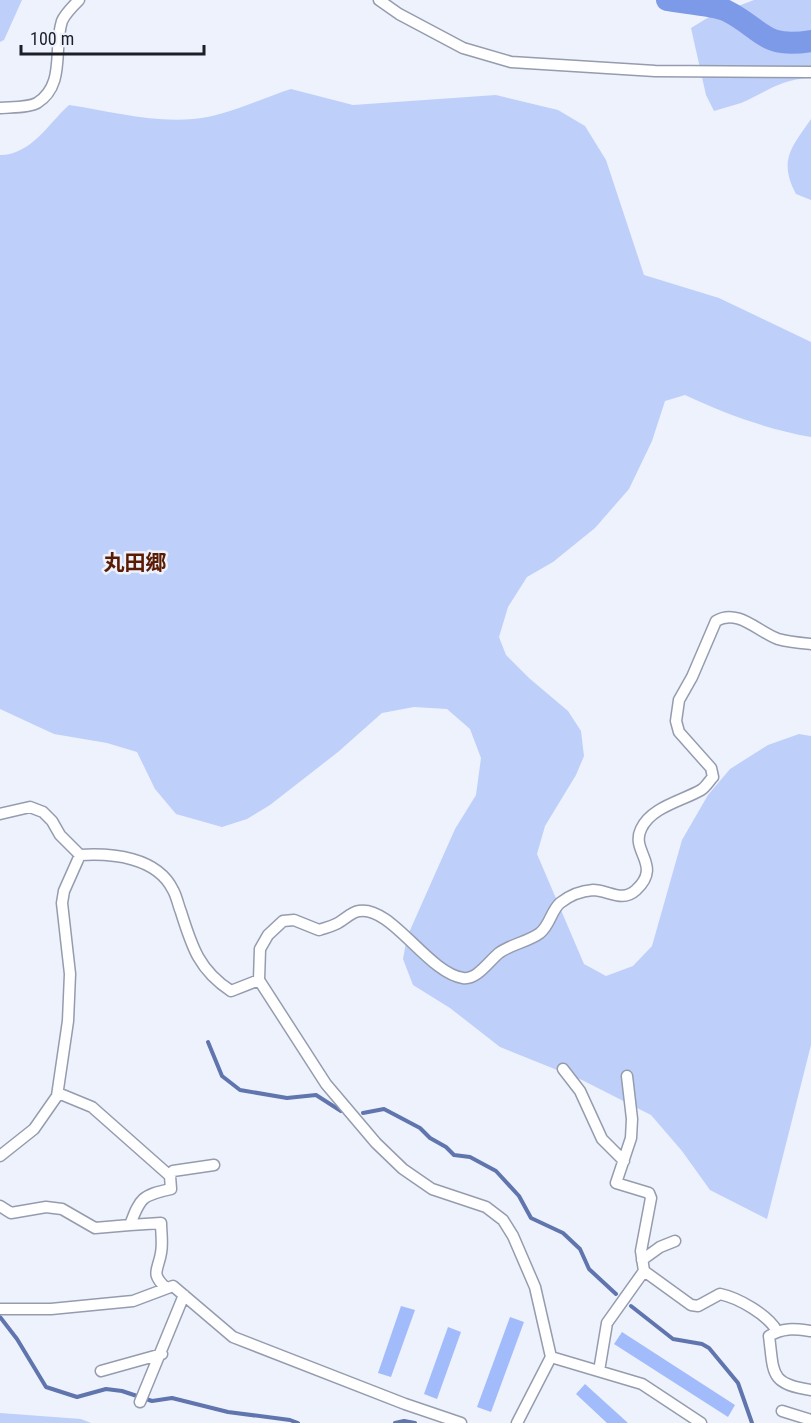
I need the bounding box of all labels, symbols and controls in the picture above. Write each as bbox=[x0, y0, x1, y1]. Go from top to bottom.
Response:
scale bar bbox=[21, 18, 204, 56]
text: 100 m bbox=[30, 28, 74, 49]
district label: 丸田郷 bbox=[104, 551, 167, 575]

